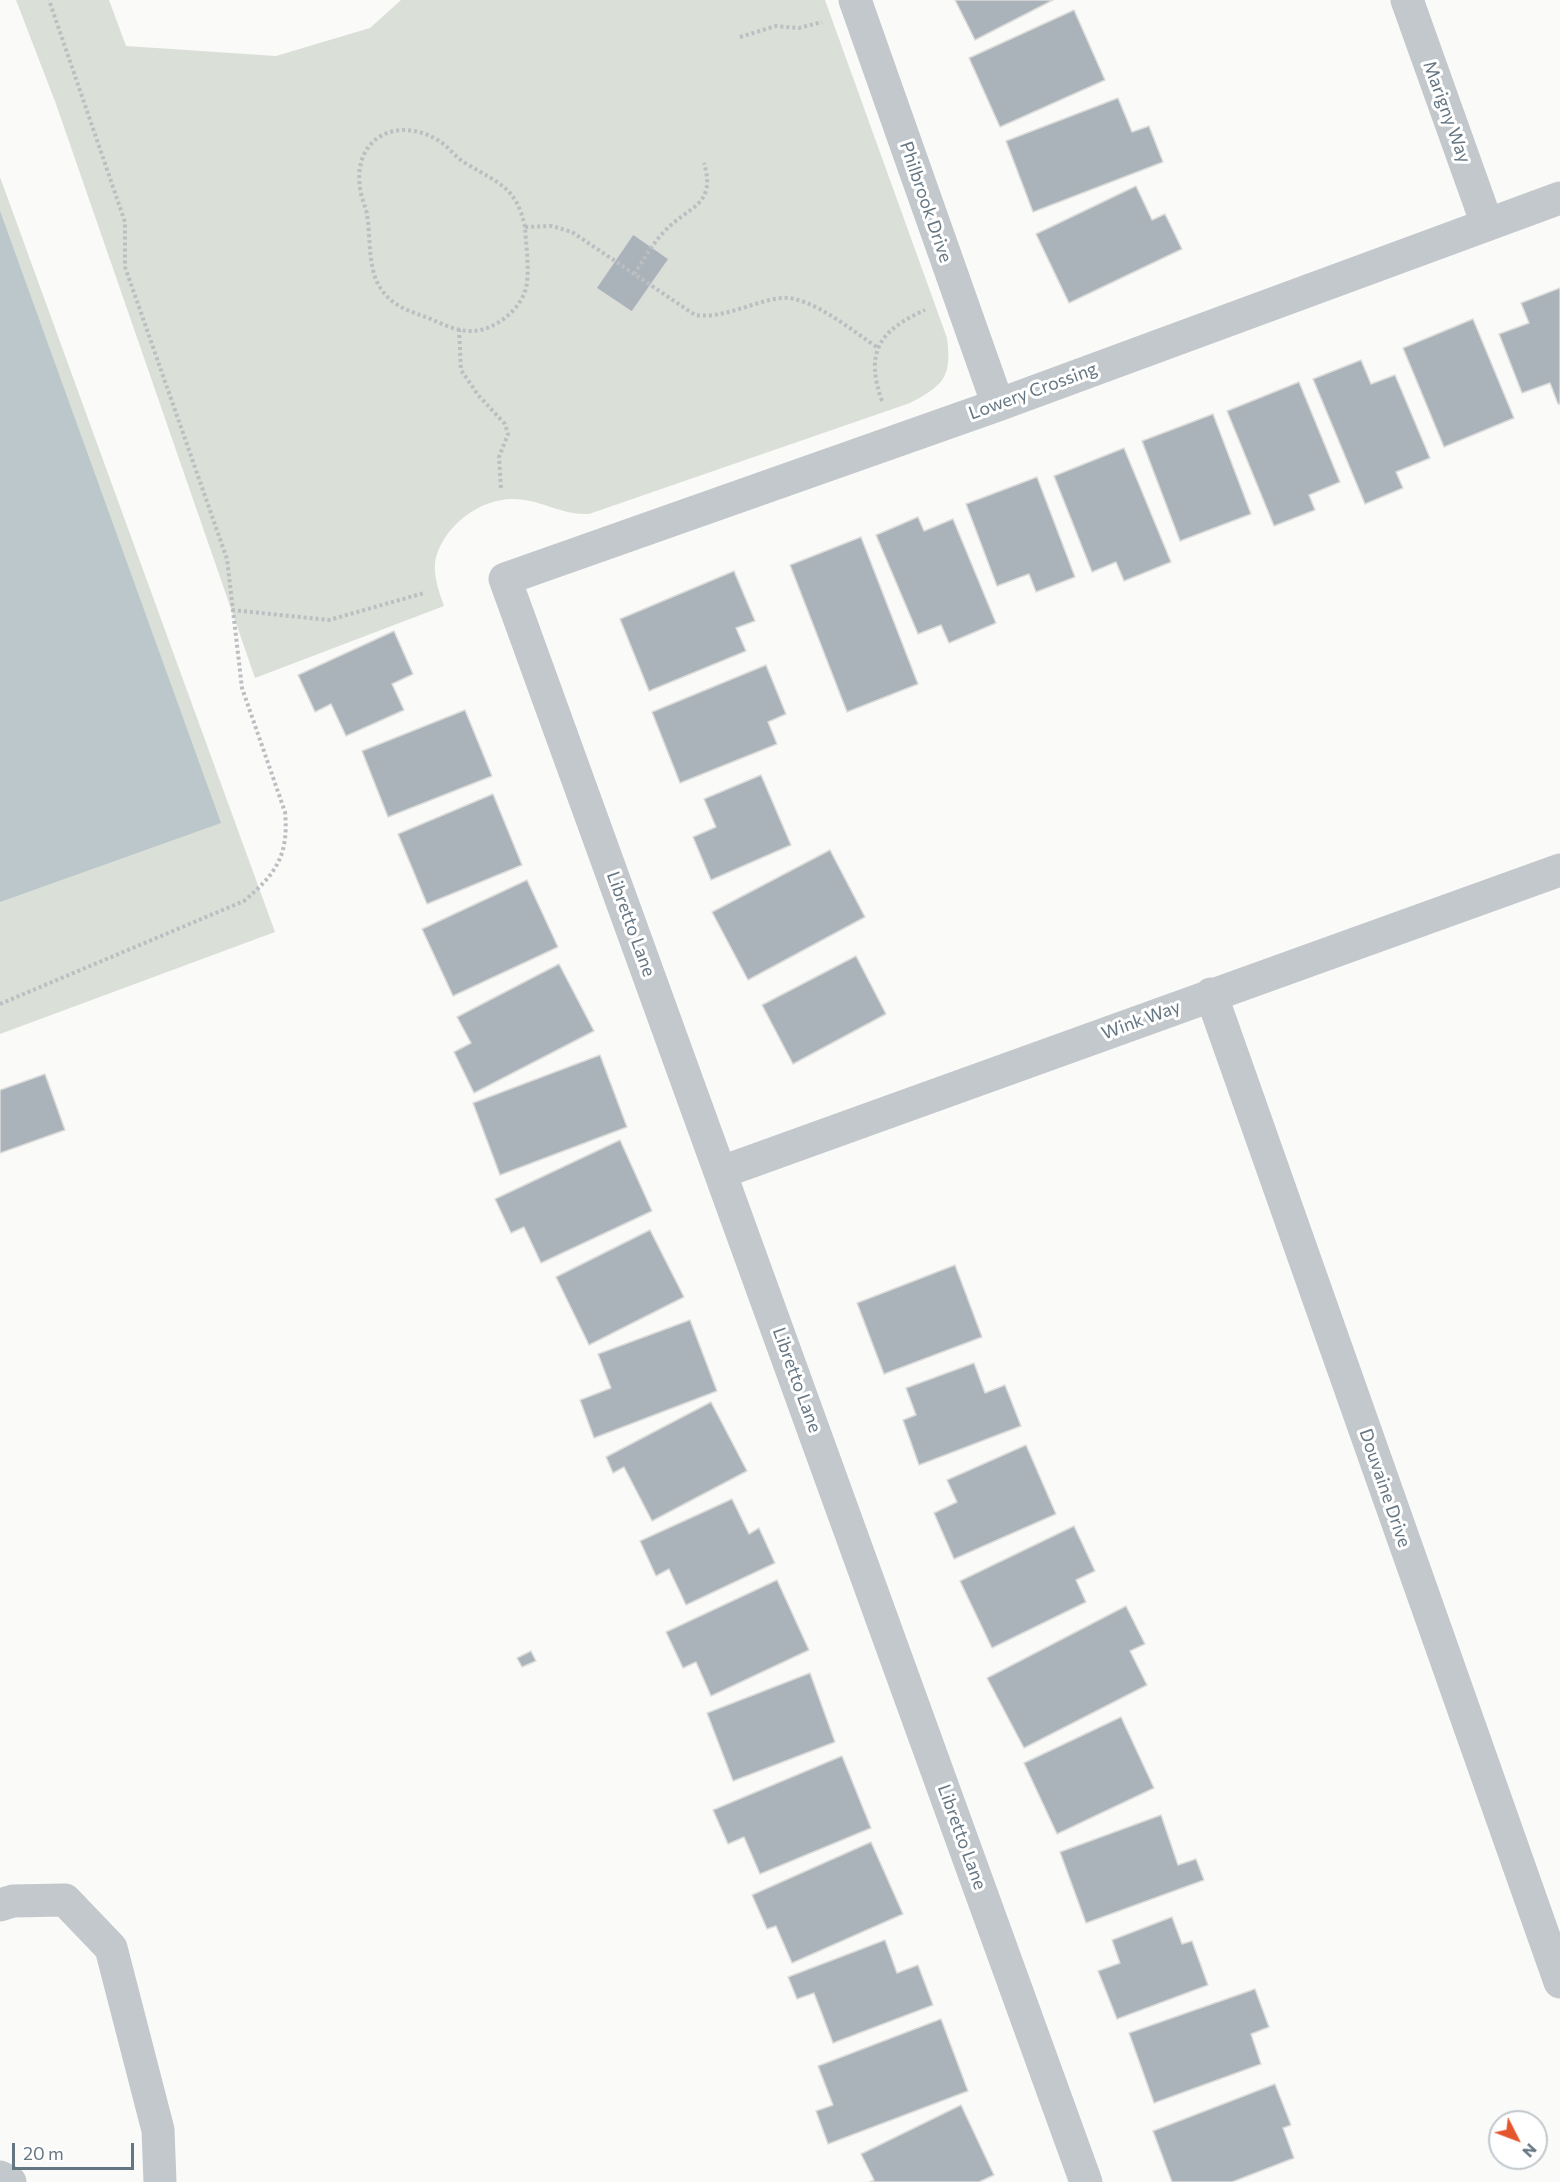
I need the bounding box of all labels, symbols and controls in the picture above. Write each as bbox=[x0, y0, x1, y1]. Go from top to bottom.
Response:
street label: Marigny Way bbox=[1419, 58, 1475, 166]
street label: Philbrook Drive bbox=[895, 139, 957, 265]
street label: Lowery Crossing bbox=[966, 358, 1100, 424]
street label: Libretto Lane bbox=[602, 869, 660, 979]
street label: Wink Way bbox=[1099, 996, 1183, 1044]
street label: Libretto Lane bbox=[768, 1325, 826, 1435]
street label: Douvaine Drive bbox=[1355, 1426, 1415, 1550]
street label: Libretto Lane bbox=[933, 1782, 991, 1892]
north arrow bbox=[1488, 2110, 1548, 2170]
scale bar bbox=[15, 2131, 136, 2169]
text: N bbox=[1519, 2140, 1541, 2162]
text: 20 m bbox=[23, 2142, 64, 2164]

